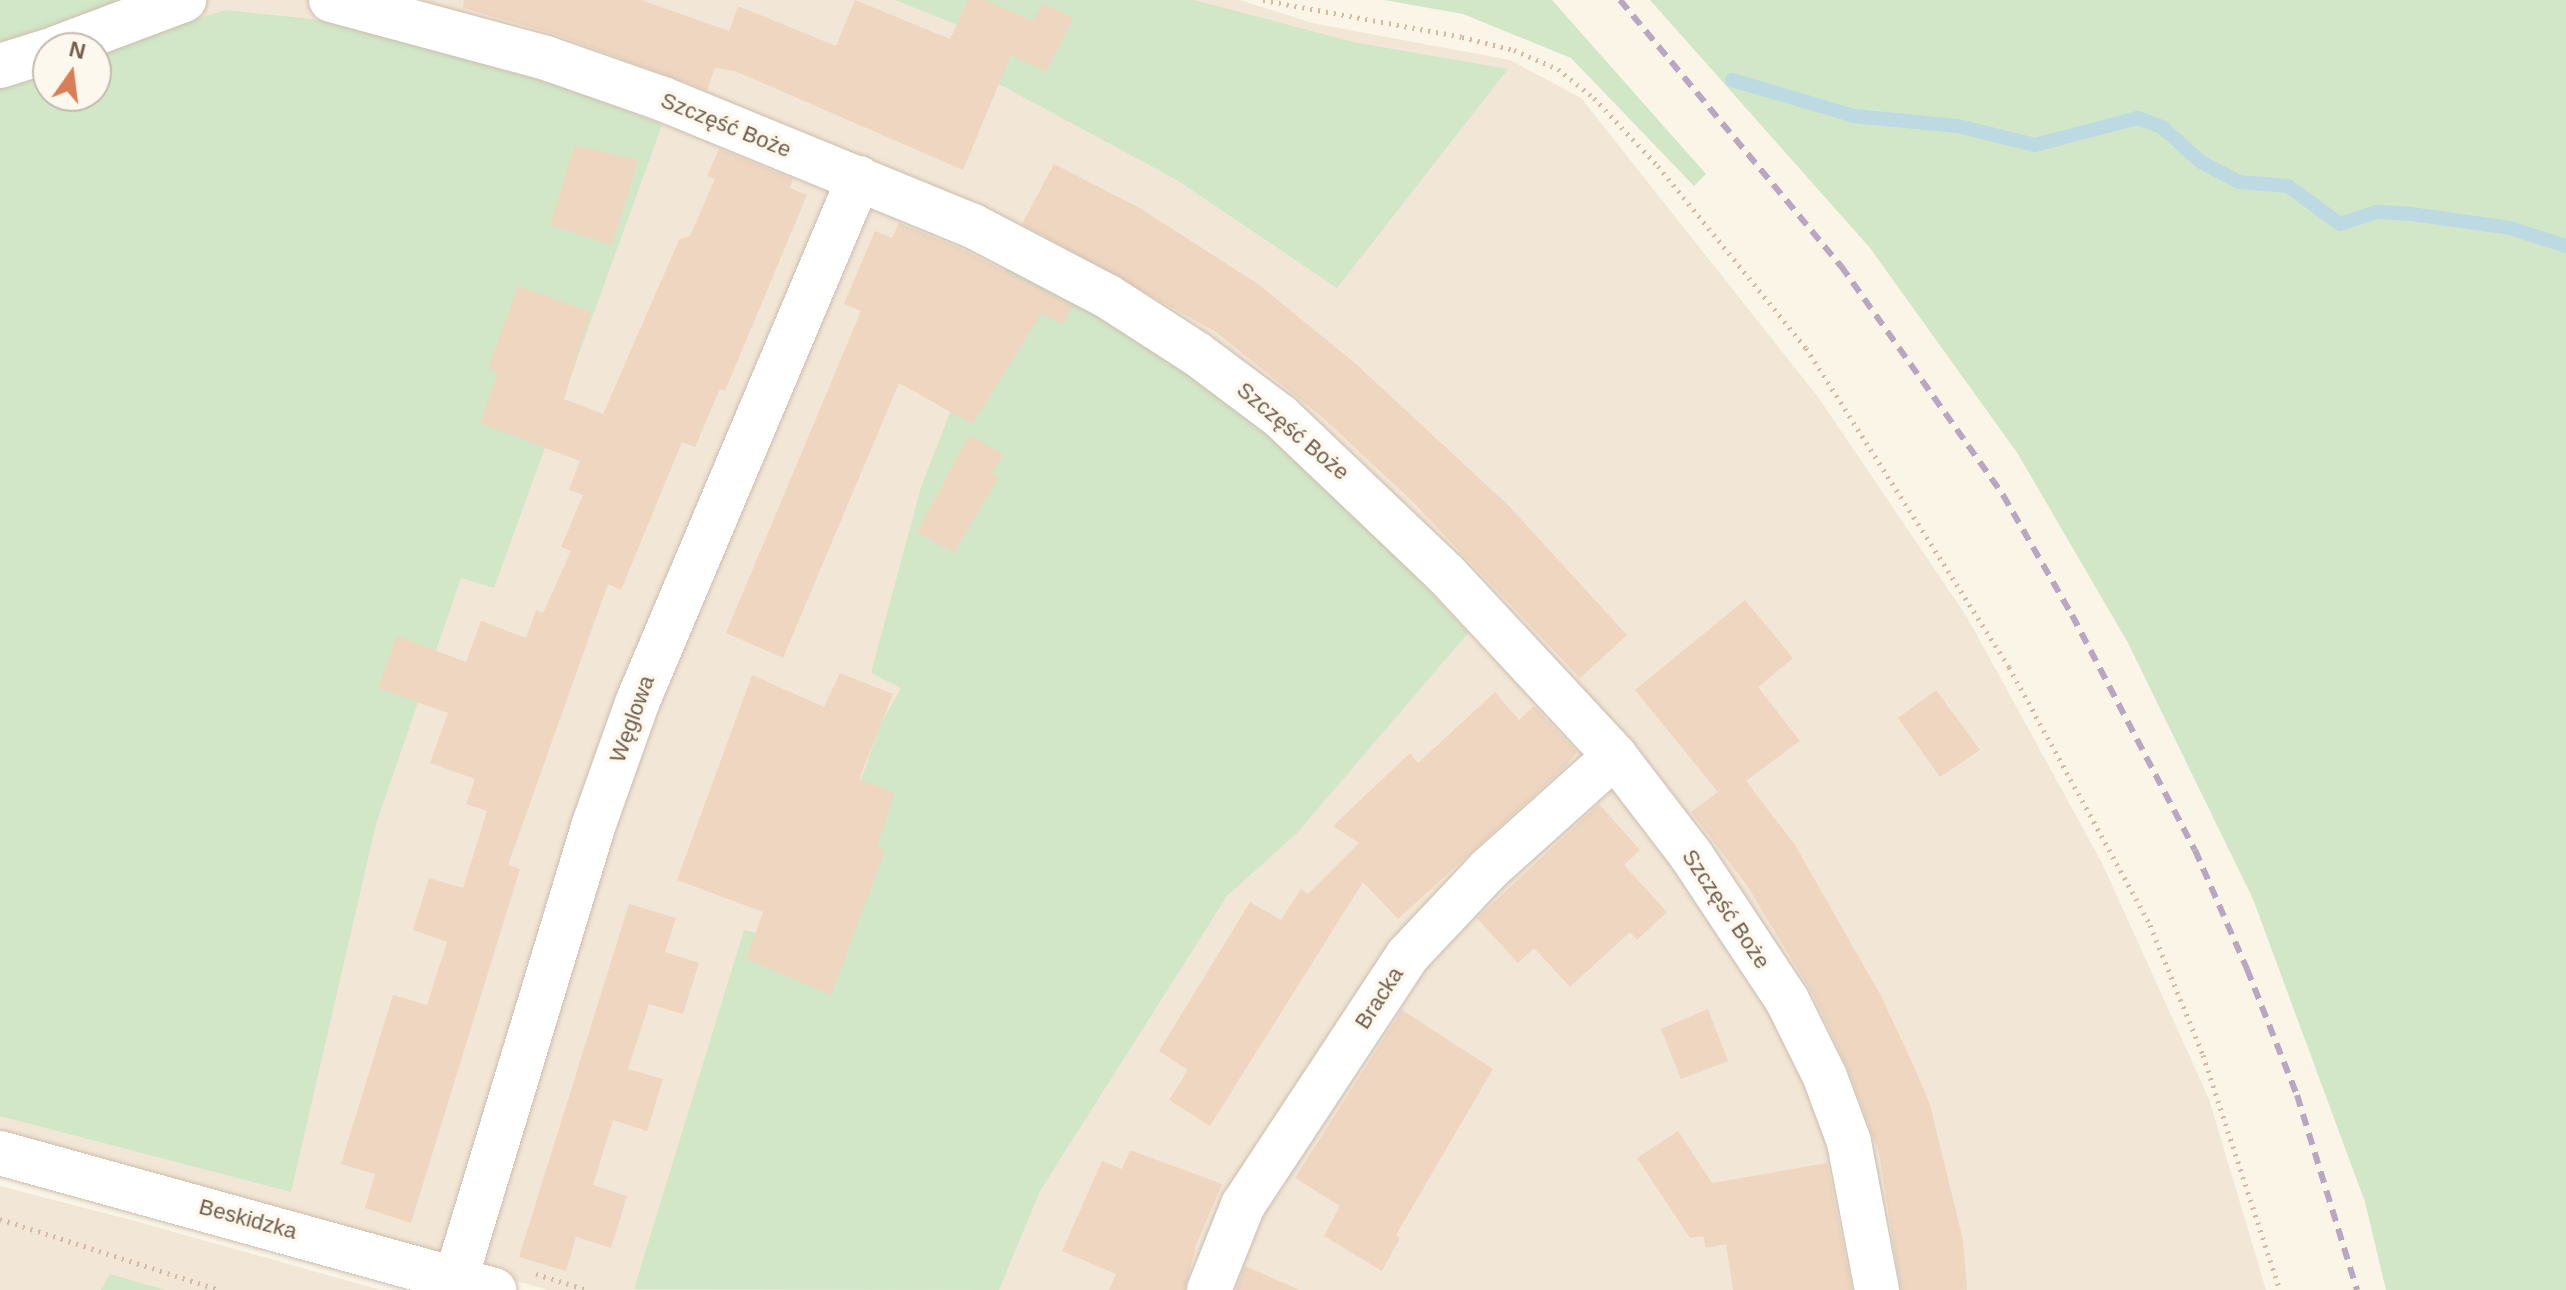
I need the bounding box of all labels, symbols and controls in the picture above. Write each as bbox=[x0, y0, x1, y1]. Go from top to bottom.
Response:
north arrow bbox=[32, 32, 112, 112]
text: N bbox=[67, 36, 88, 64]
street label: Szczęść Boże bbox=[657, 87, 795, 163]
street label: Szczęść Boże bbox=[1232, 376, 1354, 486]
street label: Węglowa bbox=[604, 672, 660, 766]
street label: Szczęść Boże bbox=[1676, 844, 1776, 974]
street label: Bracka bbox=[1349, 962, 1409, 1034]
street label: Beskidzka bbox=[196, 1193, 300, 1245]

